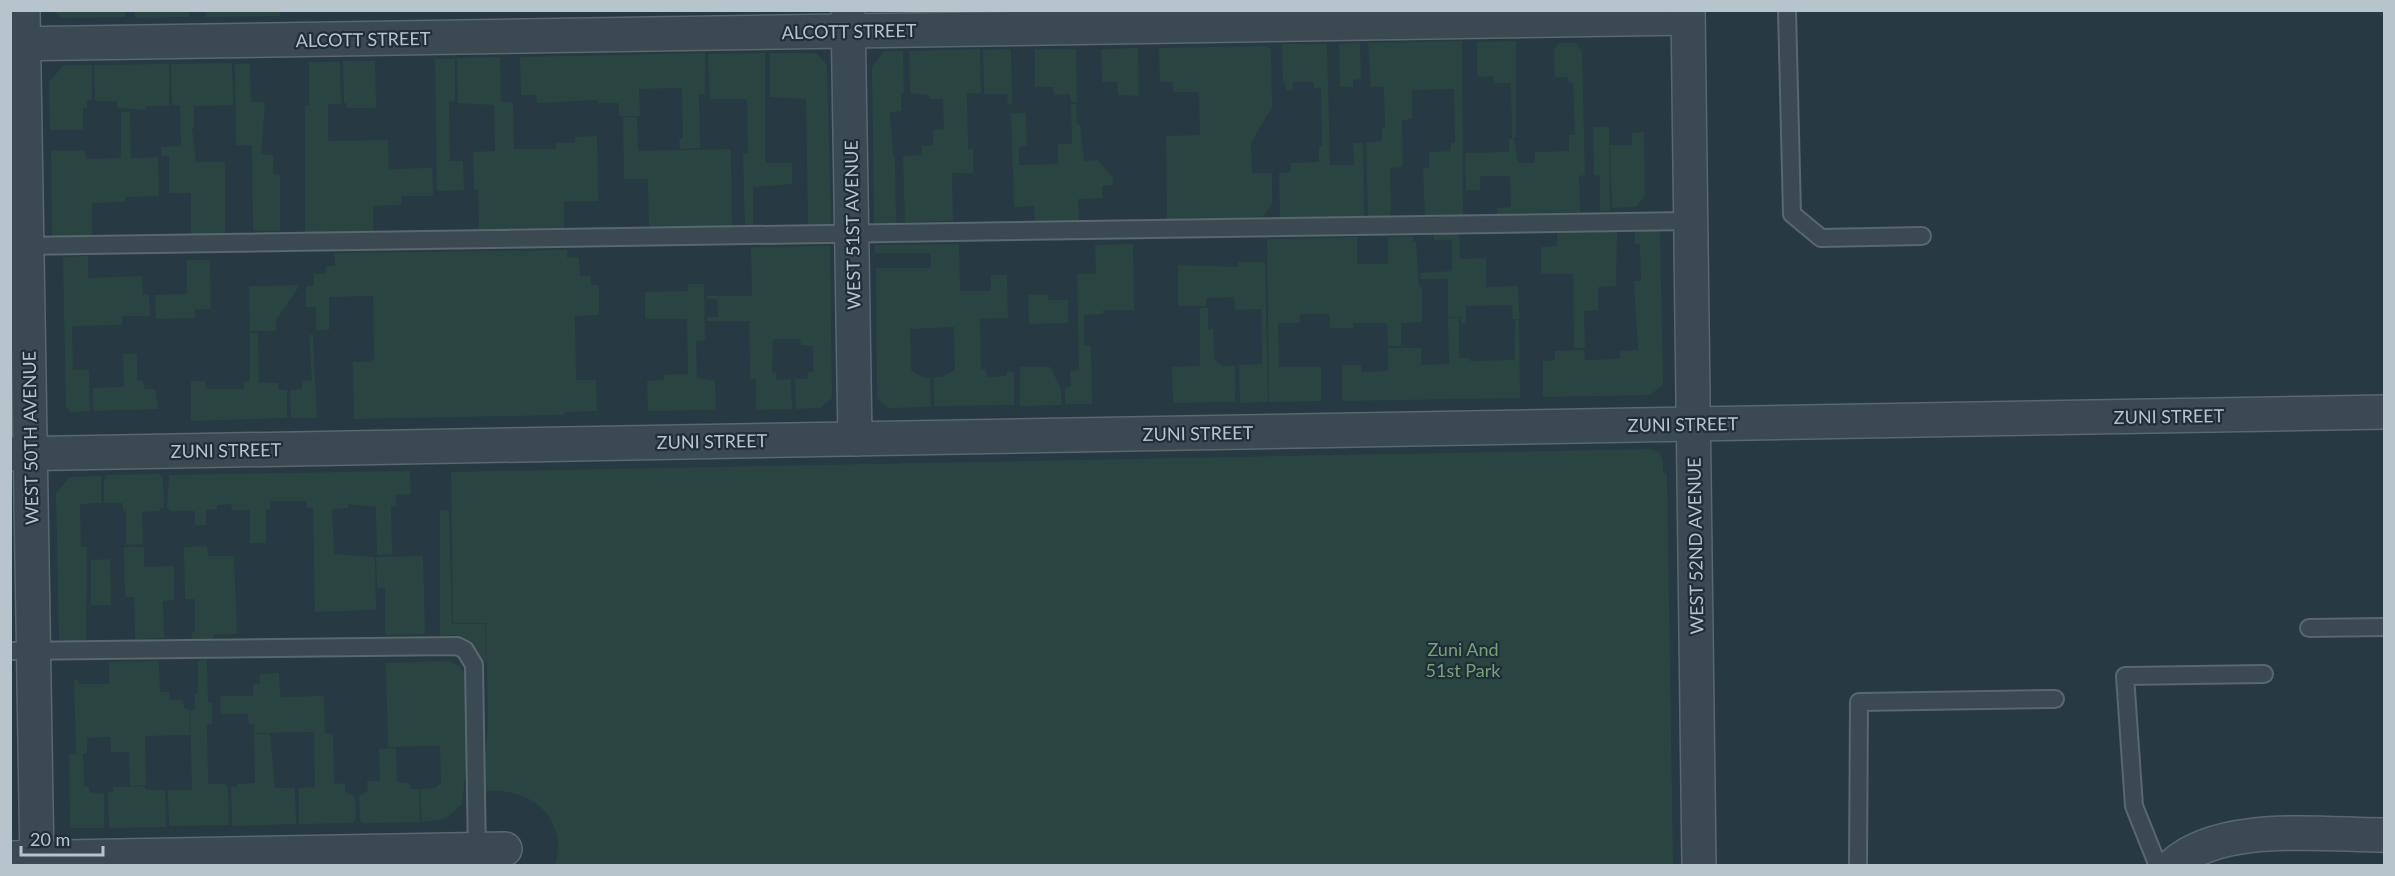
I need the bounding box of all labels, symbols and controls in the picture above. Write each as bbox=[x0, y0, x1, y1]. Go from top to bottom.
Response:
street label: ALCOTT STREET bbox=[781, 19, 917, 43]
street label: ALCOTT STREET bbox=[295, 27, 431, 51]
street label: WEST 51ST AVENUE bbox=[840, 140, 864, 310]
street label: WEST 50TH AVENUE bbox=[17, 351, 43, 525]
street label: ZUNI STREET bbox=[2114, 404, 2225, 428]
street label: ZUNI STREET bbox=[1628, 412, 1739, 436]
street label: ZUNI STREET bbox=[1143, 421, 1254, 445]
street label: ZUNI STREET bbox=[657, 429, 768, 453]
street label: ZUNI STREET bbox=[171, 438, 282, 462]
street label: WEST 52ND AVENUE bbox=[1682, 457, 1708, 635]
park label: Zuni And 51st Park bbox=[1426, 638, 1501, 681]
scale bar bbox=[21, 819, 104, 857]
text: 20 m bbox=[30, 828, 70, 850]

